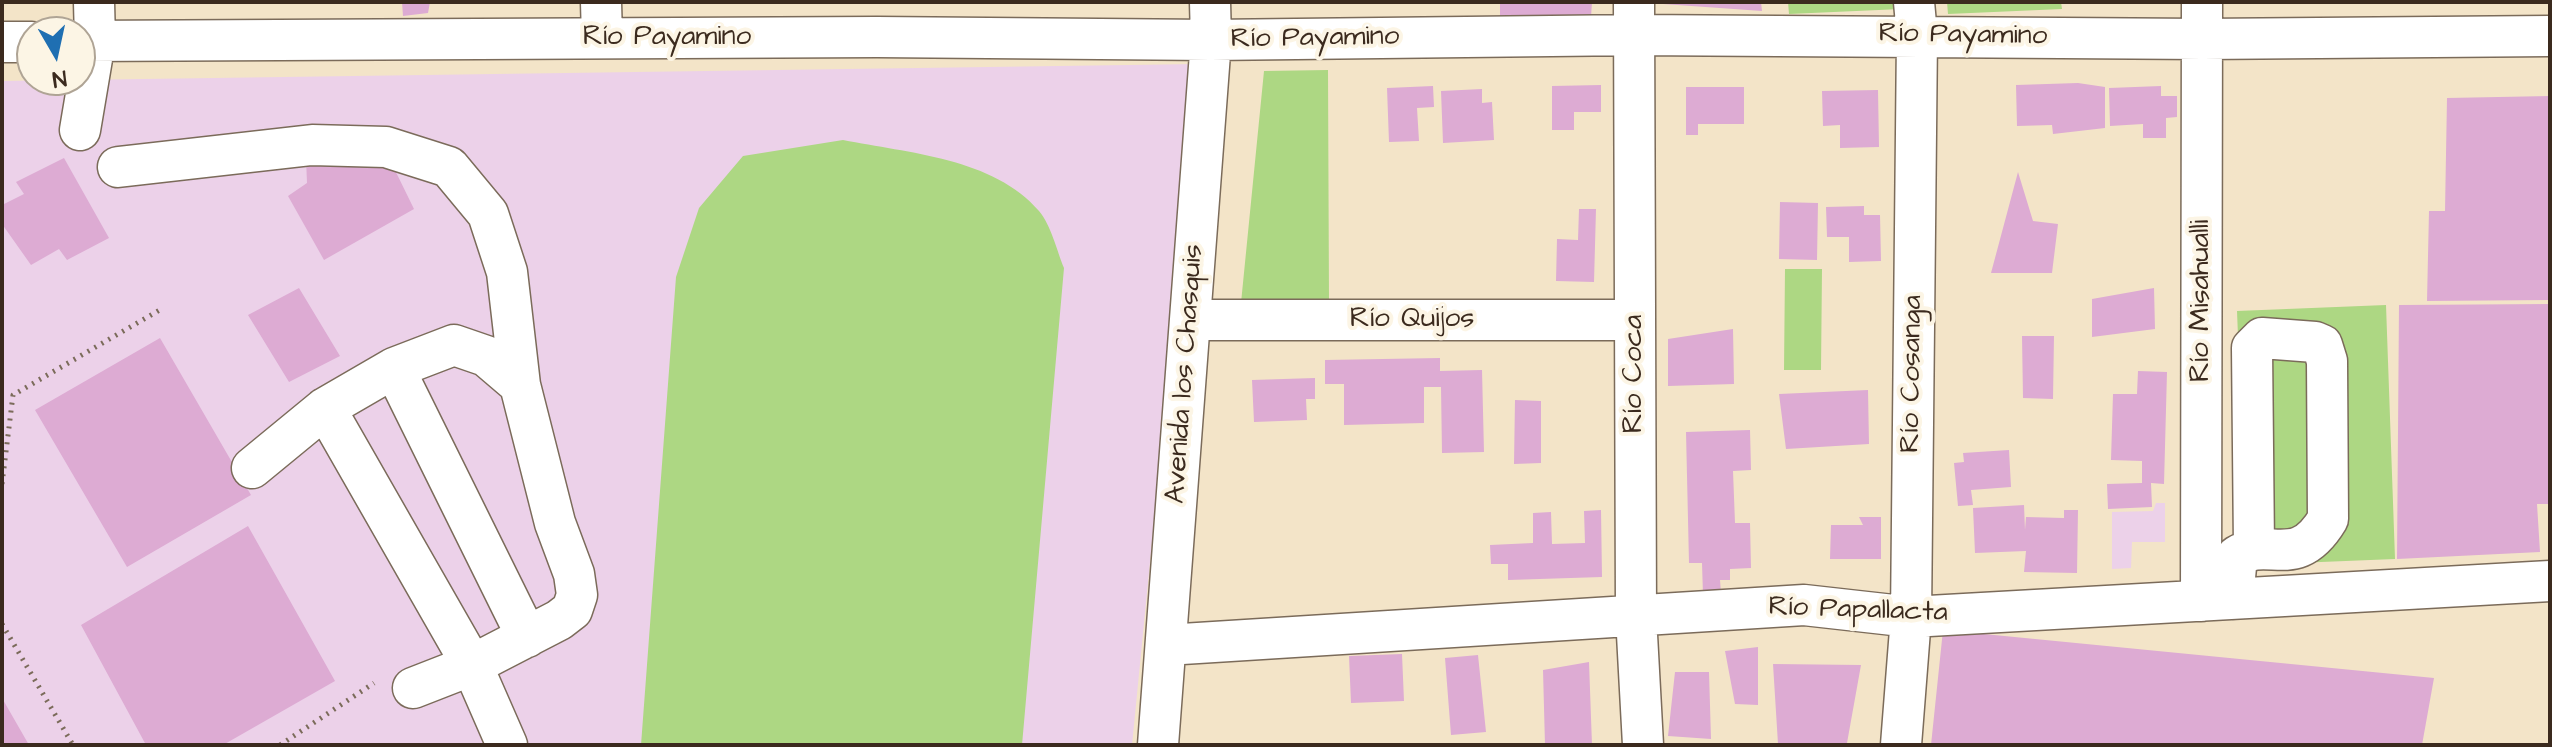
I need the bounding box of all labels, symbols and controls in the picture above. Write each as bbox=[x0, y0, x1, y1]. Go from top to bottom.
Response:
north arrow bbox=[16, 16, 96, 96]
street label: Río Payamino bbox=[1878, 18, 2048, 54]
street label: Río Payamino bbox=[583, 21, 751, 55]
street label: Río Payamino bbox=[1230, 21, 1400, 57]
text: N bbox=[50, 62, 69, 95]
street label: Río Misahualli bbox=[2185, 220, 2219, 382]
street label: Avenida los Chasquis bbox=[1160, 243, 1212, 505]
street label: Río Cosanga bbox=[1895, 295, 1931, 453]
street label: Río Quijos bbox=[1350, 303, 1474, 337]
street label: Río Coca bbox=[1618, 315, 1652, 433]
street label: Río Papallacta bbox=[1768, 591, 1948, 631]

